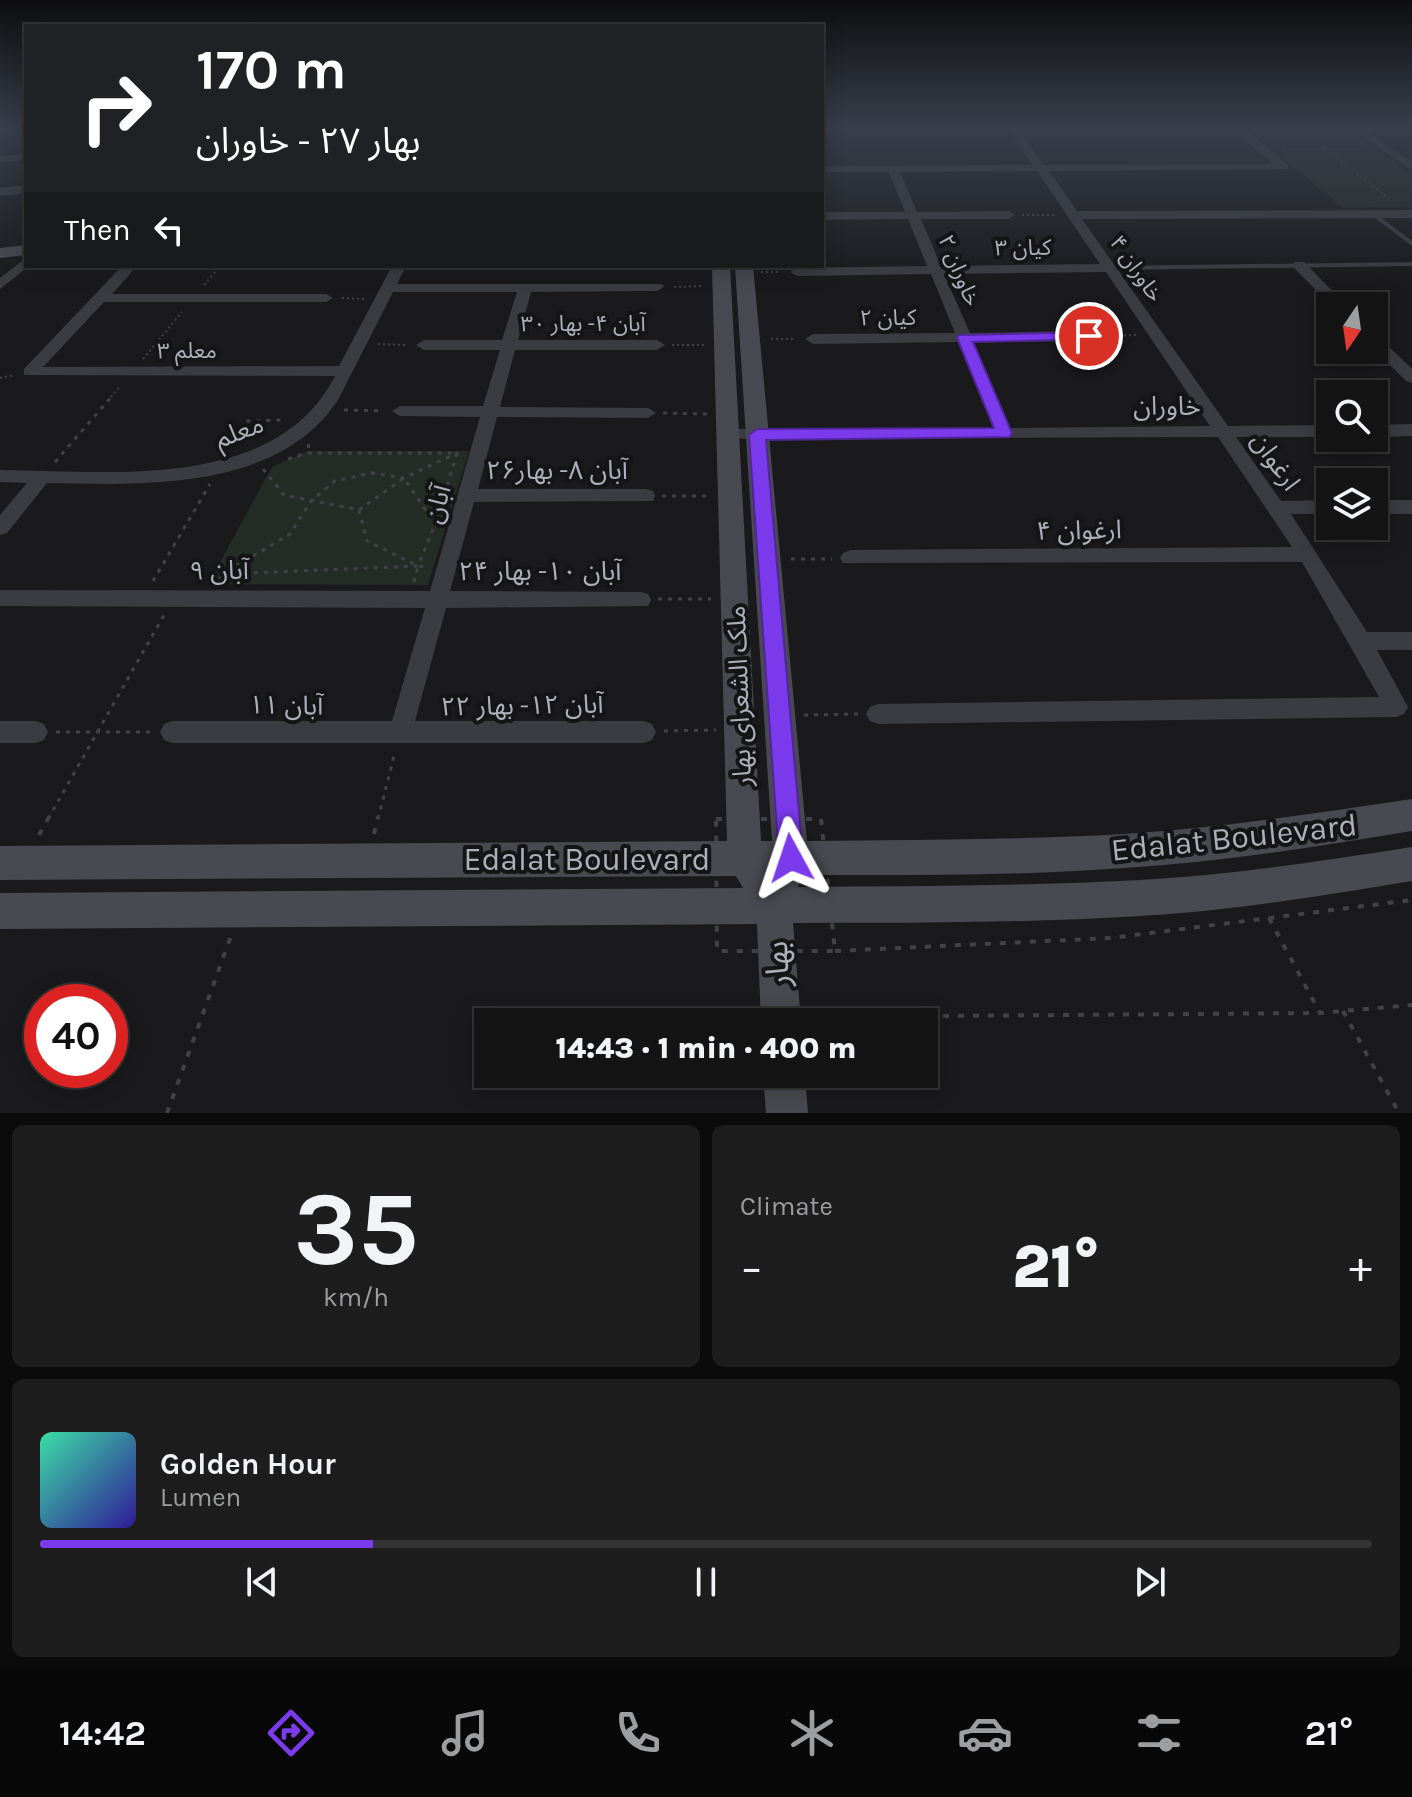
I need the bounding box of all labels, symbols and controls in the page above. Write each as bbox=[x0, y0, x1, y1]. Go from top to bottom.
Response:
text: 170 m bbox=[196, 37, 347, 102]
icon: right bbox=[64, 56, 168, 160]
text: بهار ۲۷ - خاوران bbox=[196, 120, 420, 162]
icon: left bbox=[147, 208, 191, 252]
text: Then bbox=[64, 212, 131, 248]
street label: خاوران ۴ bbox=[1104, 230, 1168, 307]
street label: خاوران ۲ bbox=[932, 231, 986, 310]
street label: کیان ۳ bbox=[995, 234, 1052, 261]
north arrow bbox=[1316, 292, 1388, 364]
map controls bbox=[1316, 292, 1388, 540]
pin bbox=[1055, 302, 1123, 370]
street label: کیان ۲ bbox=[860, 304, 917, 331]
street label: آبان ۴- بهار ۳۰ bbox=[520, 311, 647, 337]
icon: arrive bbox=[1067, 314, 1111, 358]
street label: معلم ۳ bbox=[157, 338, 217, 367]
button: search bbox=[1316, 380, 1388, 452]
street label: خاوران bbox=[1133, 391, 1201, 422]
street label: معلم bbox=[210, 408, 269, 459]
street label: ارغوان bbox=[1244, 426, 1307, 497]
street label: ۲۶آبان ۸- بهار bbox=[486, 455, 629, 486]
button: layers bbox=[1316, 468, 1388, 540]
street label: آبان bbox=[417, 480, 458, 527]
street label: ارغوان ۴ bbox=[1036, 514, 1122, 547]
street label: آبان ۹ bbox=[189, 555, 250, 586]
street label: آبان ۱۰- بهار ۲۴ bbox=[459, 556, 623, 587]
street label: ملک الشعرای بهار bbox=[721, 605, 758, 788]
street label: آبان ۱۱ bbox=[249, 689, 325, 722]
street label: آبان ۱۲- بهار ۲۲ bbox=[440, 689, 605, 722]
street label: Edalat Boulevard bbox=[1109, 806, 1359, 869]
position arrow bbox=[749, 816, 833, 900]
street label: Edalat Boulevard bbox=[463, 841, 711, 878]
street label: بهار bbox=[758, 940, 797, 989]
speed limit sign: 40 bbox=[24, 984, 128, 1088]
text: 14:43 · 1 min · 400 m bbox=[555, 1030, 857, 1066]
text: 35 bbox=[293, 1169, 419, 1290]
text: Climate bbox=[740, 1191, 833, 1222]
text: 21° bbox=[1012, 1232, 1100, 1302]
text: − bbox=[740, 1242, 763, 1293]
text: + bbox=[1349, 1242, 1372, 1293]
text: km/h bbox=[323, 1282, 389, 1313]
text: Golden Hour bbox=[160, 1446, 336, 1482]
text: Lumen bbox=[160, 1482, 241, 1513]
icon: previous bbox=[240, 1560, 284, 1604]
icon: pause bbox=[684, 1560, 728, 1604]
icon: next bbox=[1128, 1560, 1172, 1604]
icon: directions bbox=[263, 1705, 319, 1761]
icon: music bbox=[437, 1705, 493, 1761]
icon: phone bbox=[610, 1705, 666, 1761]
icon: climate bbox=[784, 1705, 840, 1761]
icon: car bbox=[957, 1705, 1013, 1761]
icon: filters bbox=[1131, 1705, 1187, 1761]
text: 14:42 bbox=[59, 1712, 146, 1754]
text: 21° bbox=[1305, 1712, 1353, 1754]

